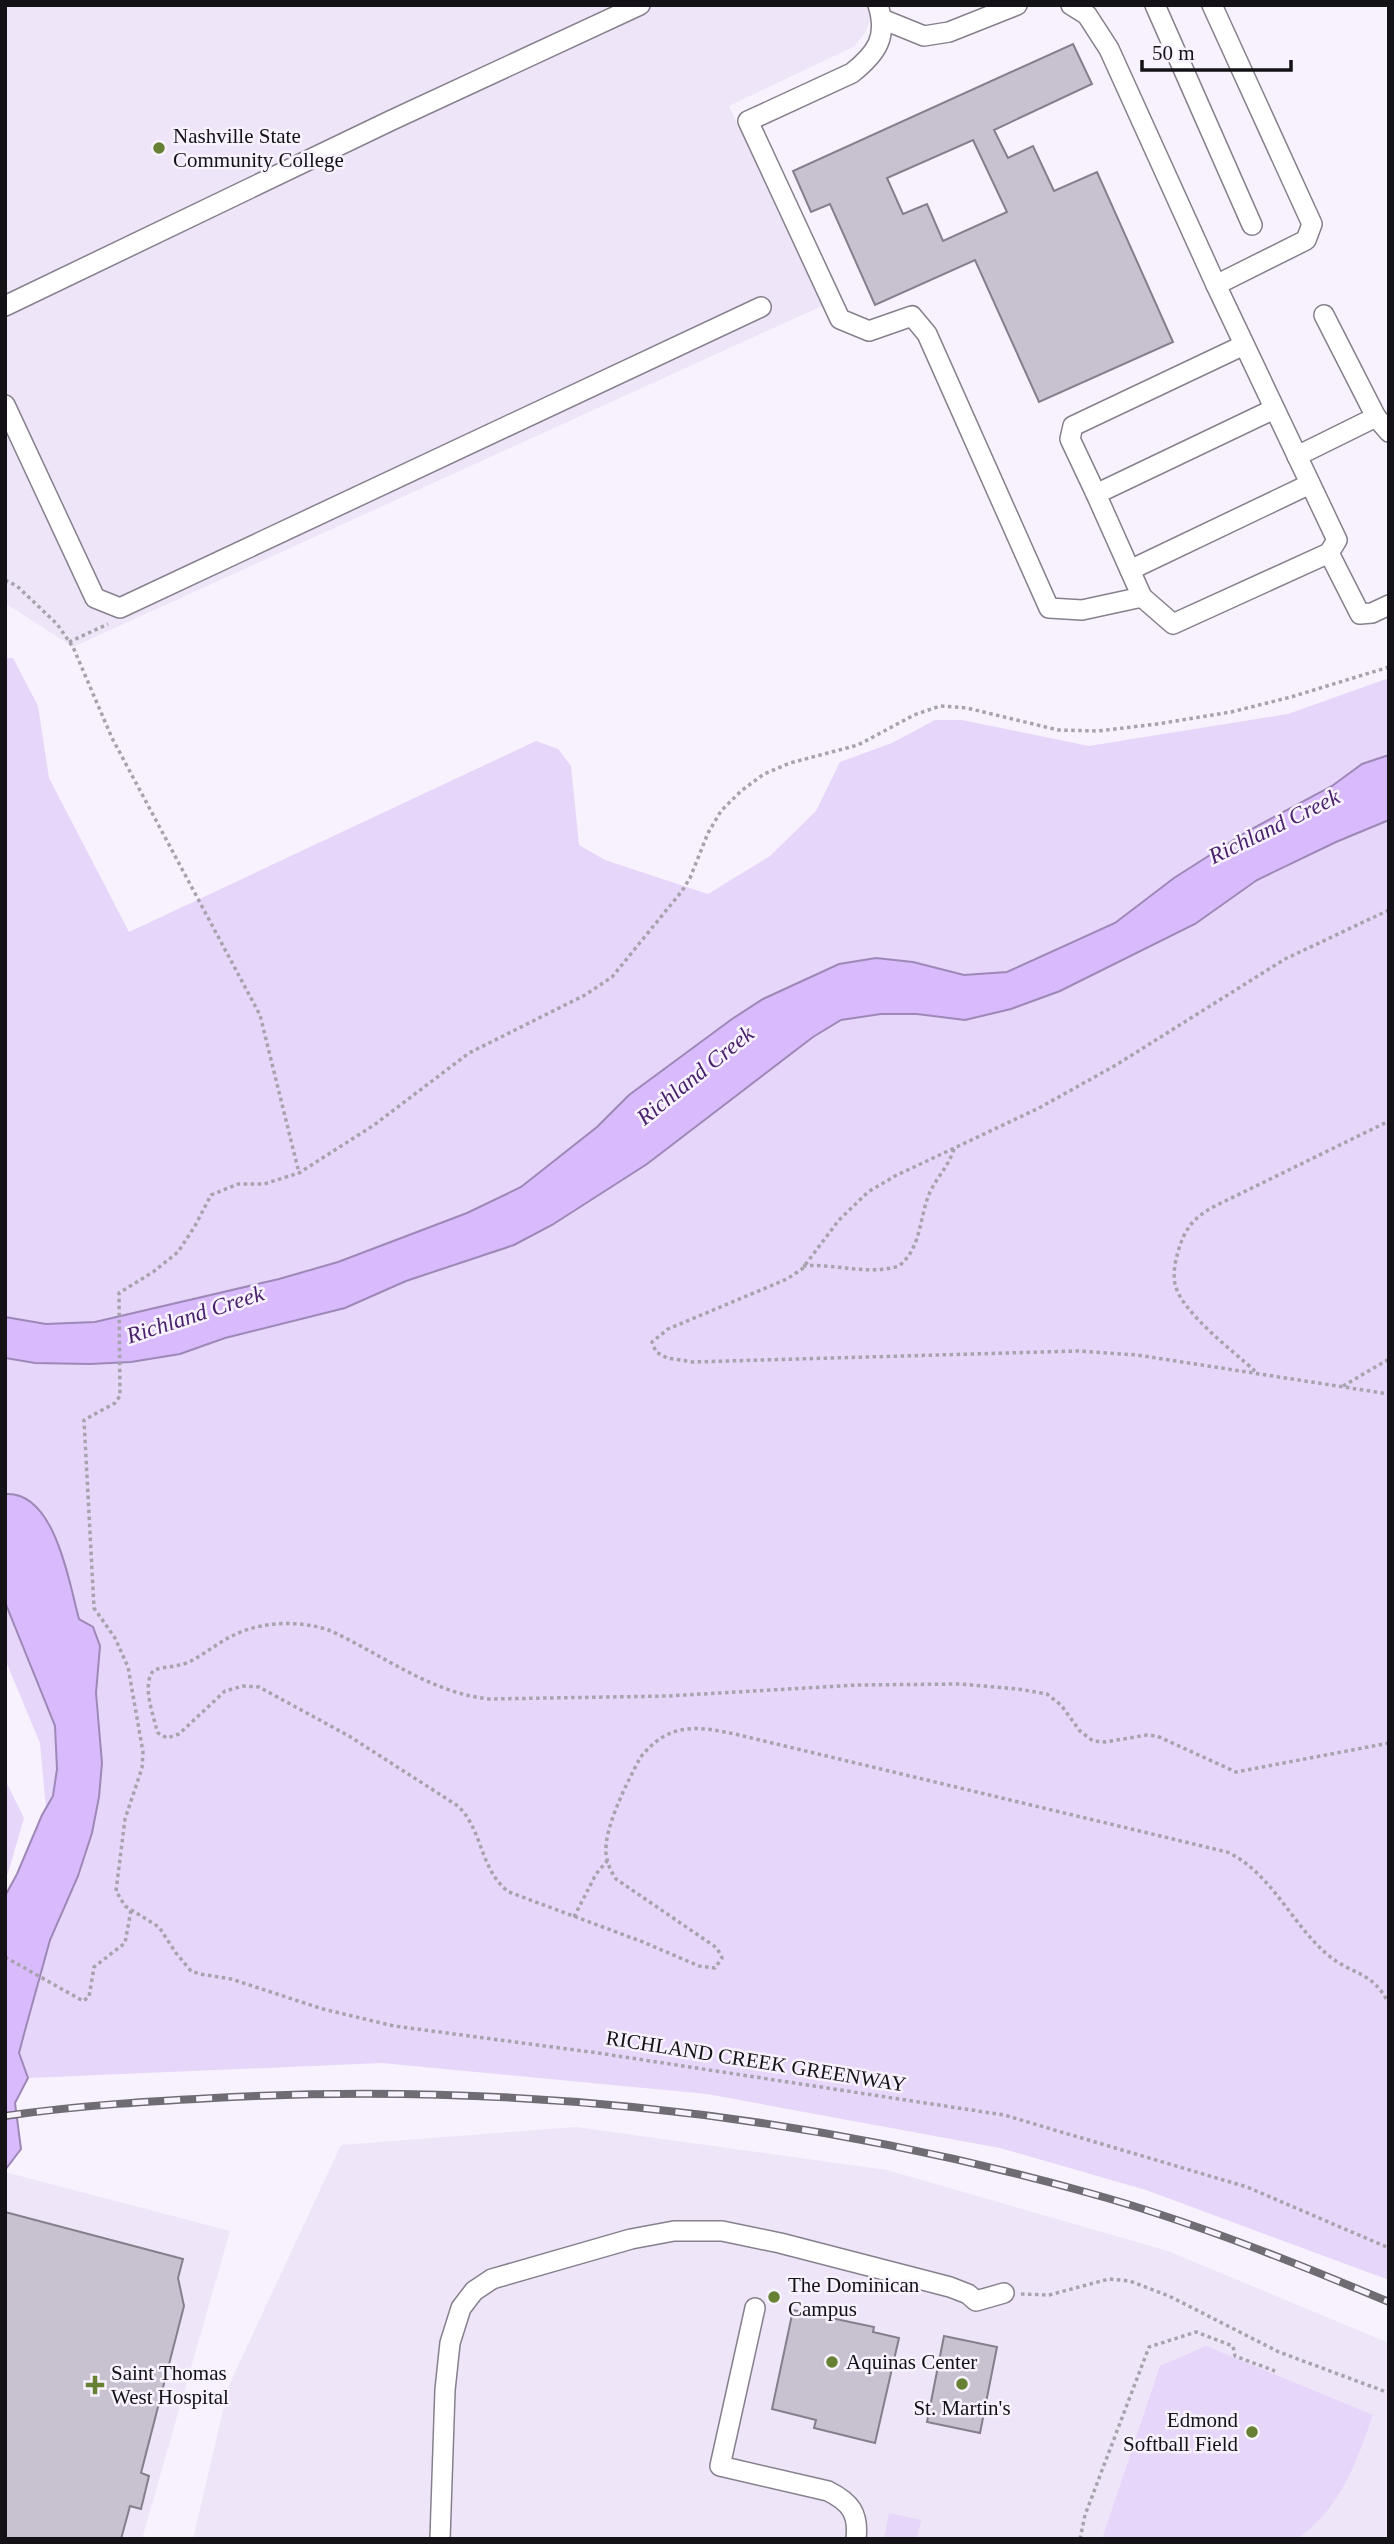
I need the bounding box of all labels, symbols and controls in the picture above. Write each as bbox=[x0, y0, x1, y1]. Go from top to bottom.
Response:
scale bar bbox=[1142, 28, 1291, 72]
text: 50 m bbox=[1152, 41, 1195, 65]
place label: Nashville State Community College bbox=[173, 124, 344, 172]
marker: Nashville State Community College bbox=[151, 140, 167, 156]
water label: Richland Creek bbox=[1204, 784, 1345, 869]
water label: Richland Creek bbox=[631, 1020, 759, 1131]
water label: Richland Creek bbox=[122, 1280, 268, 1349]
street label: RICHLAND CREEK GREENWAY bbox=[604, 2025, 908, 2097]
place label: The Dominican Campus bbox=[788, 2273, 920, 2321]
marker: The Dominican Campus bbox=[766, 2289, 782, 2305]
place label: Aquinas Center bbox=[846, 2350, 977, 2374]
marker: Aquinas Center bbox=[824, 2354, 840, 2370]
place label: Saint Thomas West Hospital bbox=[111, 2361, 229, 2409]
marker: Saint Thomas West Hospital bbox=[85, 2375, 105, 2395]
marker: St. Martin's bbox=[954, 2376, 970, 2392]
place label: St. Martin's bbox=[913, 2396, 1011, 2420]
place label: Edmond Softball Field bbox=[1123, 2408, 1238, 2456]
marker: Edmond Softball Field bbox=[1244, 2424, 1260, 2440]

